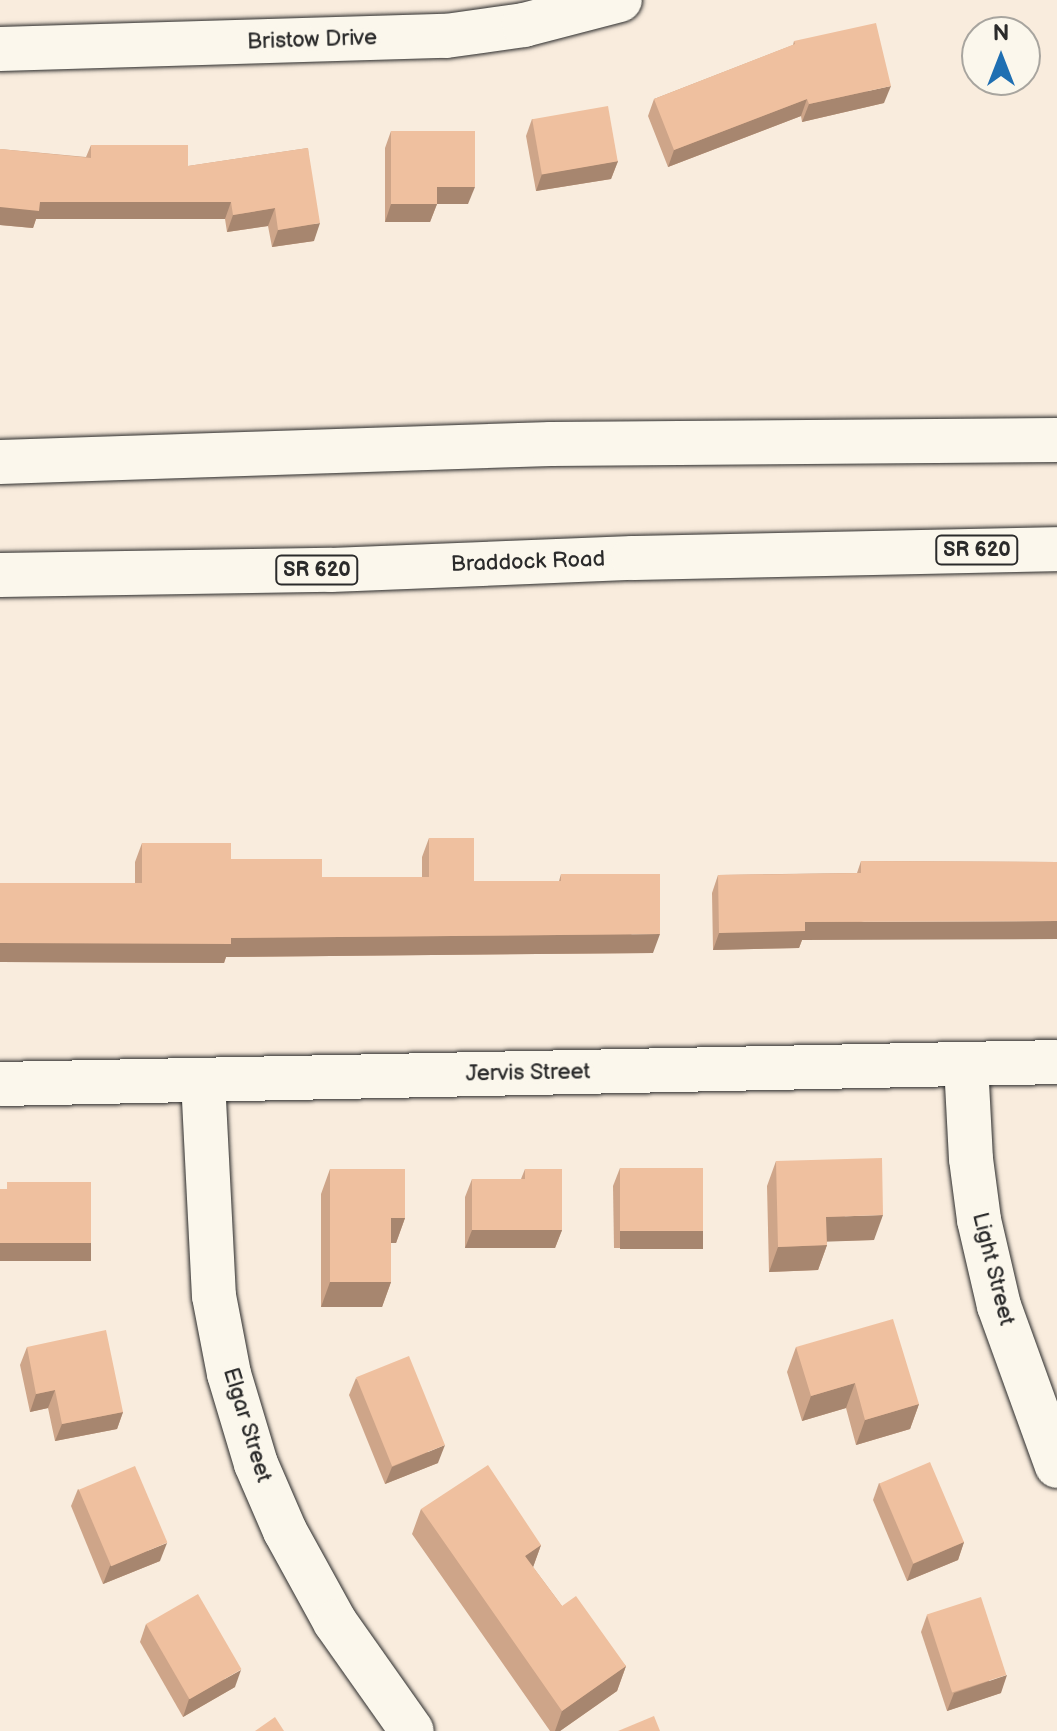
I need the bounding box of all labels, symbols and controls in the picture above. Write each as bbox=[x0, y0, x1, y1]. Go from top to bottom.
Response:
north arrow bbox=[961, 16, 1041, 96]
text: N bbox=[993, 20, 1009, 47]
street label: Bristow Drive bbox=[247, 25, 377, 55]
road number: SR 620 bbox=[935, 534, 1019, 566]
street label: Braddock Road bbox=[450, 546, 606, 578]
road number: SR 620 bbox=[275, 554, 359, 586]
street label: Jervis Street bbox=[465, 1059, 591, 1087]
street label: Light Street bbox=[966, 1210, 1020, 1328]
street label: Elgar Street bbox=[217, 1364, 277, 1486]

